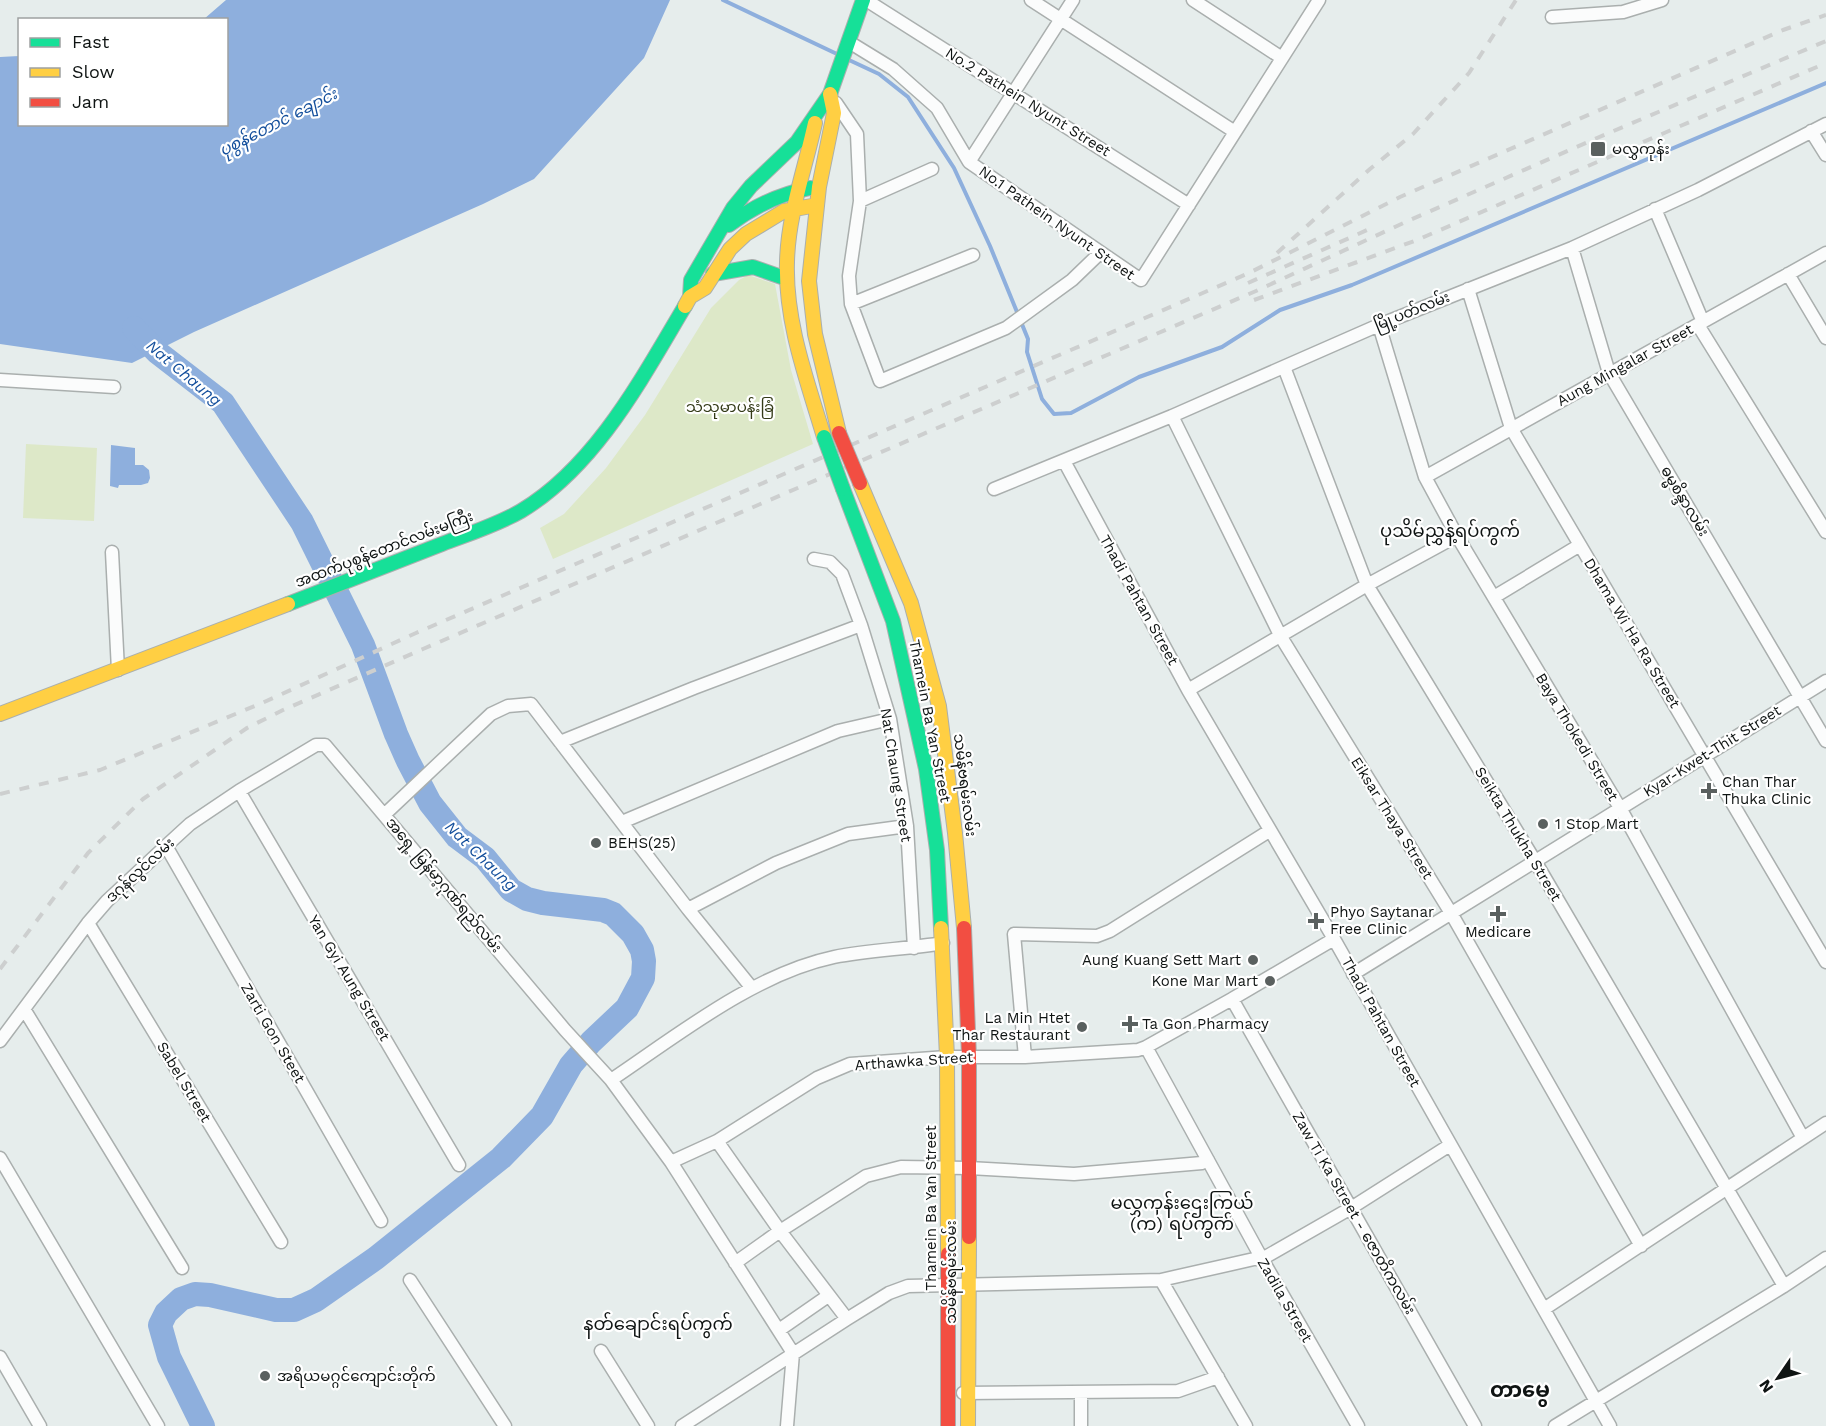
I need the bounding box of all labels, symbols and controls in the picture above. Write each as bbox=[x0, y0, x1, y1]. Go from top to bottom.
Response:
legend bbox=[18, 18, 228, 126]
text: Fast bbox=[72, 31, 110, 52]
street label: No.2 Pathein Nyunt Street bbox=[942, 44, 1114, 161]
text: Slow bbox=[72, 61, 115, 82]
water label: ပုစွန်တောင် ချောင်း bbox=[215, 82, 343, 163]
text: Jam bbox=[72, 91, 109, 112]
place label: မလွှကုန်း bbox=[1612, 139, 1670, 161]
marker: မလွှကုန်း bbox=[1589, 140, 1607, 158]
street label: No.1 Pathein Nyunt Street bbox=[975, 162, 1139, 284]
street label: မြို့ပတ်လမ်း bbox=[1371, 287, 1454, 337]
street label: Aung Mingalar Street bbox=[1554, 320, 1697, 410]
water label: Nat Chaung bbox=[143, 336, 226, 410]
park label: သံသုမာပန်းခြံ bbox=[686, 397, 774, 419]
street label: ဓမ္မစိန္ဒာလမ်း bbox=[1654, 462, 1714, 541]
street label: အထက်ပုစွန်တောင်လမ်းမကြီး bbox=[292, 506, 477, 594]
district label: ပုသိမ်ညွှန့်ရပ်ကွက် bbox=[1380, 517, 1520, 546]
street label: Thadi Pahtan Street bbox=[1096, 532, 1183, 669]
street label: Dhama Wi Ha Ra Street bbox=[1580, 555, 1684, 712]
street label: Thamein Ba Yan Street bbox=[905, 638, 955, 805]
street label: Baya Thokedi Street bbox=[1532, 670, 1623, 805]
street label: Kyar-Kwet-Thit Street bbox=[1640, 701, 1785, 801]
street label: Nat Chaung Street bbox=[877, 707, 916, 844]
street label: သမိန်ဗရမ်းလမ်း bbox=[947, 732, 981, 838]
street label: Eiksar Thaya Street bbox=[1347, 754, 1437, 883]
street label: Seikta Thukha Street bbox=[1471, 764, 1566, 905]
place label: Chan Thar Thuka Clinic bbox=[1722, 773, 1811, 808]
marker: Chan Thar Thuka Clinic bbox=[1700, 782, 1718, 800]
street label: အရှေ့ မြန်မာ့ဂုဏ်ရည်လမ်း bbox=[380, 813, 507, 958]
place label: 1 Stop Mart bbox=[1555, 815, 1639, 833]
water label: Nat Chaung bbox=[441, 817, 521, 895]
marker: 1 Stop Mart bbox=[1536, 817, 1550, 831]
street label: ဒဂုန်လွင်လမ်း bbox=[101, 833, 180, 908]
place label: BEHS(25) bbox=[608, 834, 676, 852]
marker: BEHS(25) bbox=[589, 836, 603, 850]
place label: Phyo Saytanar Free Clinic bbox=[1330, 903, 1434, 938]
marker: Medicare bbox=[1491, 907, 1505, 921]
street label: Yan Gyi Aung Street bbox=[304, 912, 394, 1045]
marker: Phyo Saytanar Free Clinic bbox=[1307, 912, 1325, 930]
place label: Medicare bbox=[1465, 923, 1531, 941]
place label: Aung Kuang Sett Mart bbox=[1082, 951, 1242, 969]
marker: Aung Kuang Sett Mart bbox=[1246, 953, 1260, 967]
street label: Thadi Pahtan Street bbox=[1338, 954, 1425, 1091]
place label: Kone Mar Mart bbox=[1151, 972, 1259, 990]
marker: Kone Mar Mart bbox=[1263, 974, 1277, 988]
street label: Zarti Gon Steet bbox=[237, 980, 309, 1087]
place label: La Min Htet Thar Restaurant bbox=[952, 1009, 1071, 1044]
place label: Ta Gon Pharmacy bbox=[1142, 1015, 1269, 1033]
marker: Ta Gon Pharmacy bbox=[1123, 1017, 1137, 1031]
marker: La Min Htet Thar Restaurant bbox=[1075, 1020, 1089, 1034]
street label: Sabel Street bbox=[153, 1039, 215, 1126]
street label: Arthawka Street bbox=[854, 1048, 975, 1074]
street label: Zaw Ti Ka Street - ဇောတိကလမ်း bbox=[1288, 1108, 1420, 1317]
street label: Thamein Ba Yan Street bbox=[922, 1124, 940, 1291]
district label: မလွှကုန်းဌေးကြွယ် (က) ရပ်ကွက် bbox=[1111, 1190, 1254, 1239]
street label: သမိန်ဗရမ်းလမ်း bbox=[941, 1220, 963, 1324]
street label: Zadila Street bbox=[1254, 1255, 1317, 1346]
district label: နတ်ချောင်းရပ်ကွက် bbox=[583, 1311, 733, 1339]
north arrow bbox=[1748, 1348, 1808, 1408]
place label: အရိယမဂ္ဂင်ကျောင်းတိုက် bbox=[277, 1366, 436, 1389]
marker: အရိယမဂ္ဂင်ကျောင်းတိုက် bbox=[258, 1369, 272, 1383]
text: N bbox=[1755, 1376, 1777, 1397]
district label: တာမွေ bbox=[1490, 1377, 1550, 1407]

